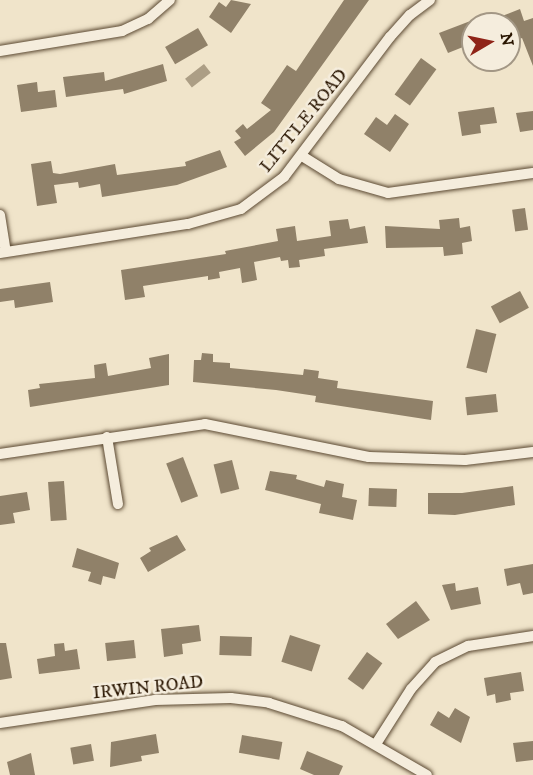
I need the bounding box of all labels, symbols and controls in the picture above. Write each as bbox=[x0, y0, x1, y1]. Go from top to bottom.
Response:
north arrow bbox=[461, 12, 521, 72]
text: N bbox=[496, 31, 518, 48]
street label: LITTLE ROAD bbox=[256, 65, 352, 177]
street label: IRWIN ROAD bbox=[92, 671, 204, 705]

